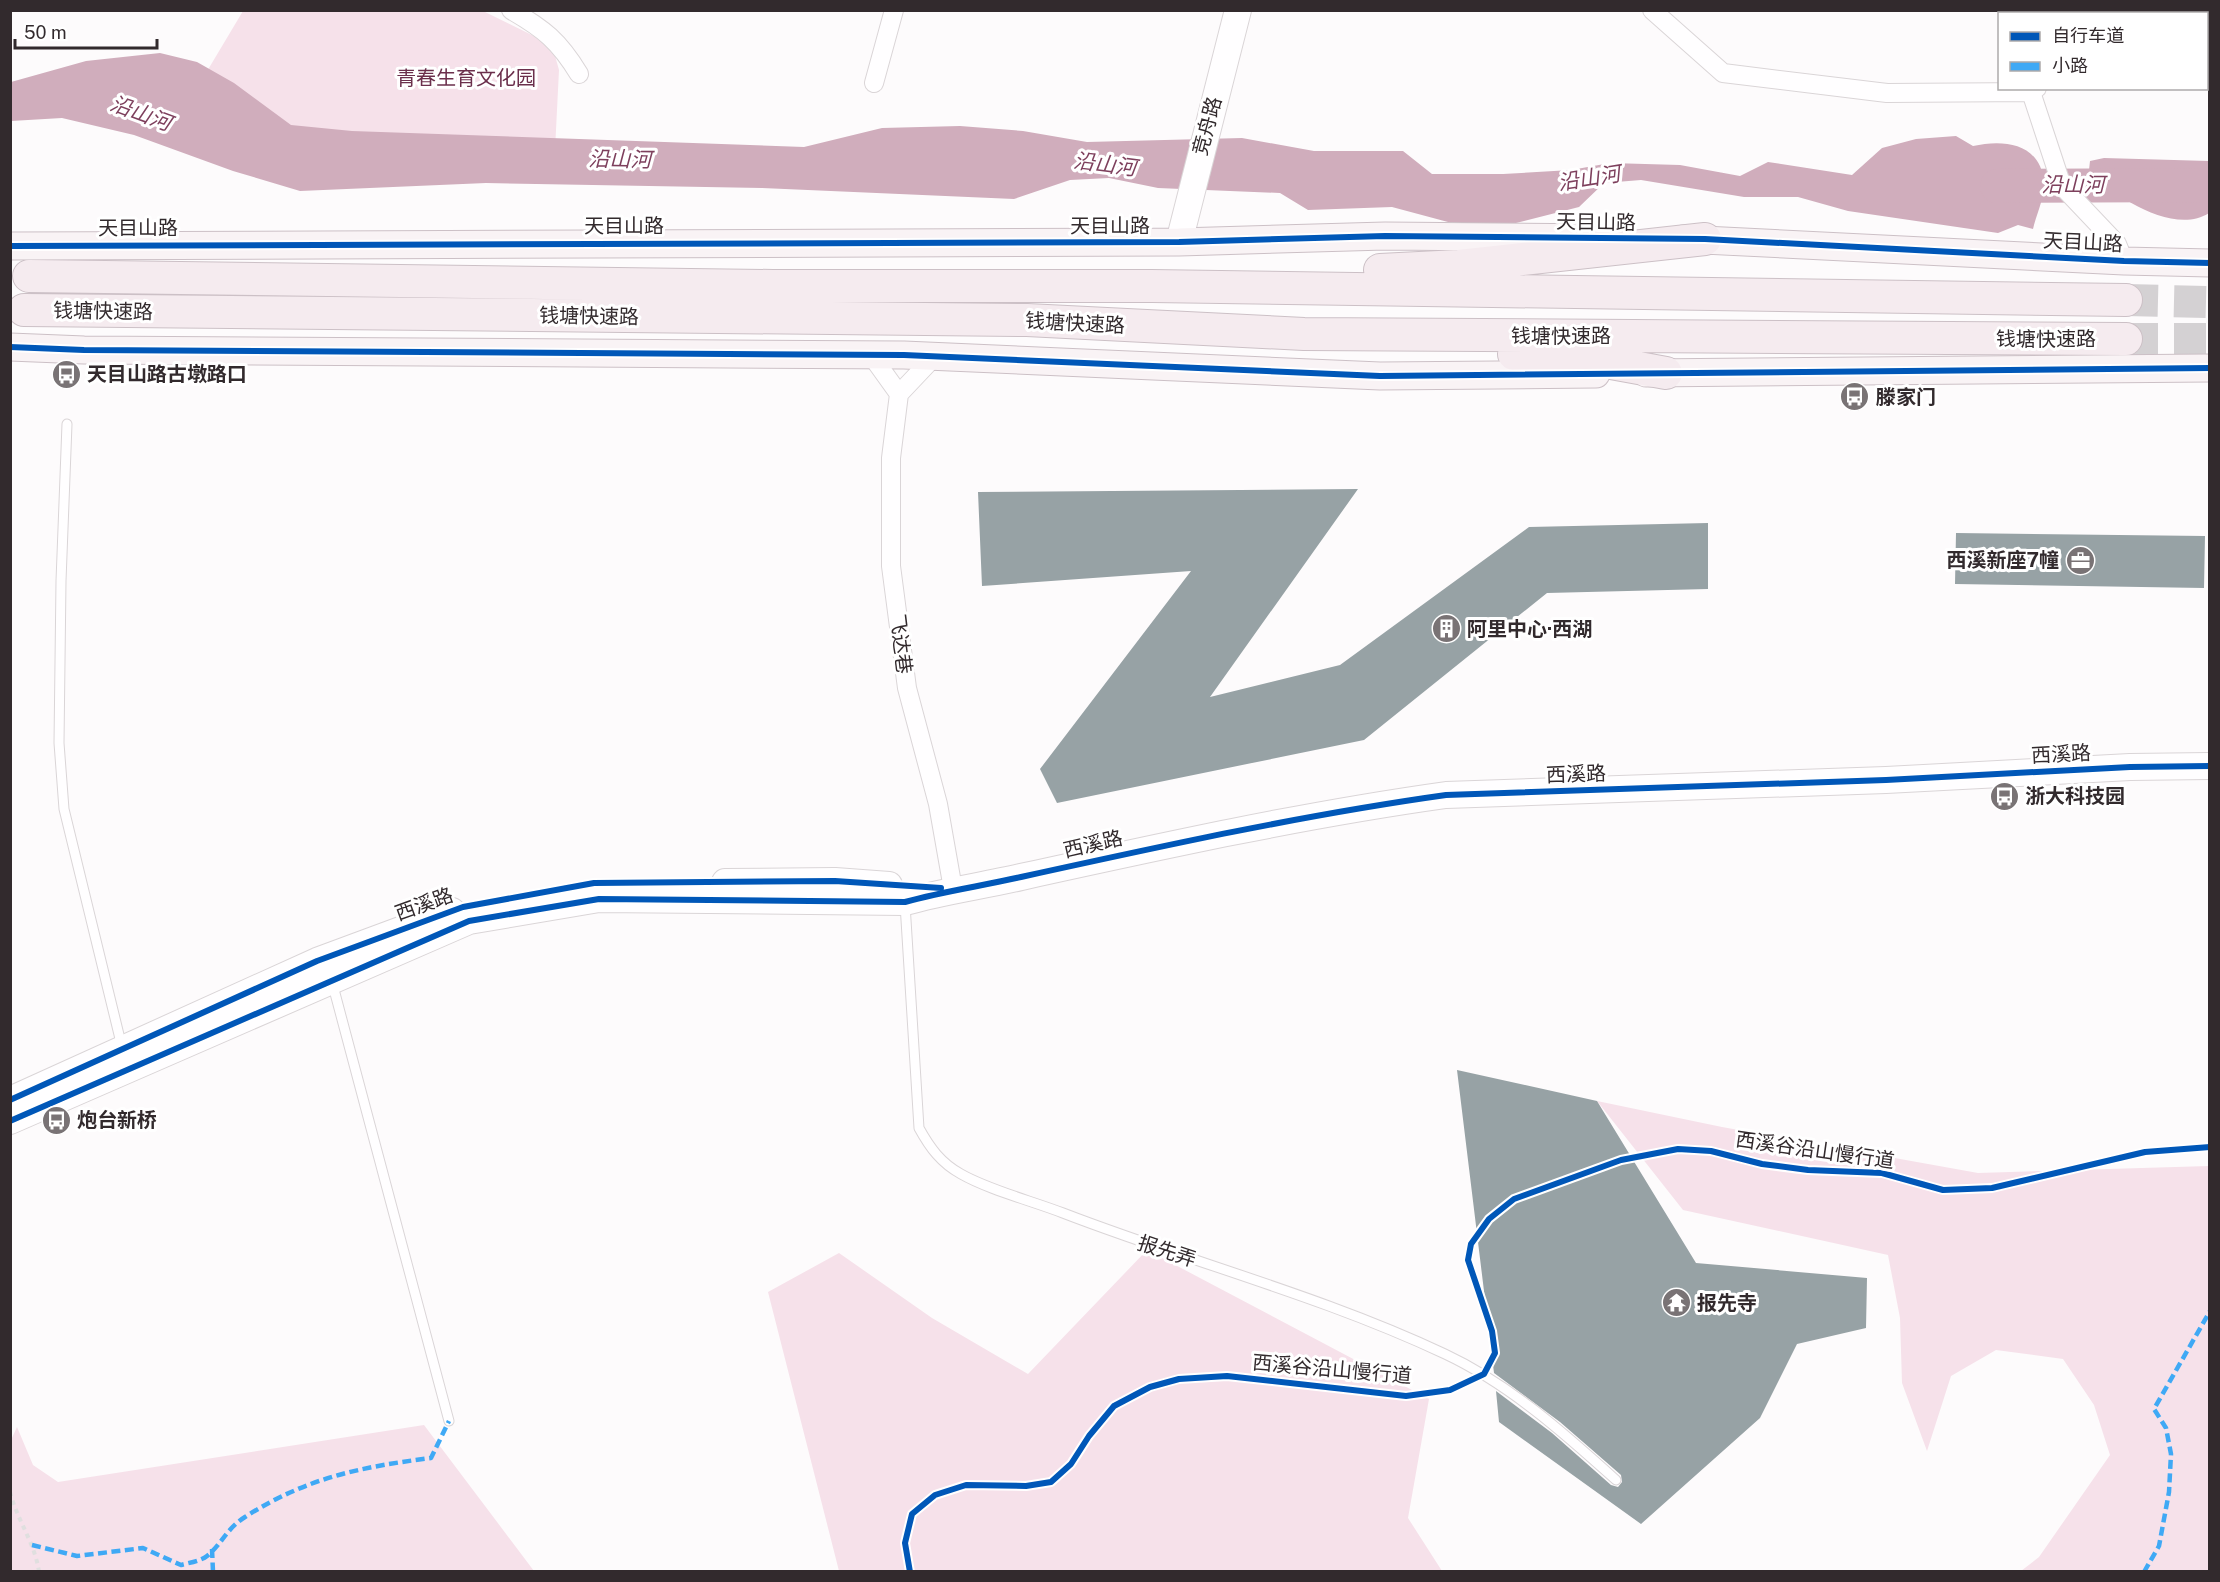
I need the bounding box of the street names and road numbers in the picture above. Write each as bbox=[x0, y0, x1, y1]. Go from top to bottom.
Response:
street label: 竞舟路 bbox=[1188, 94, 1226, 158]
street label: 天目山路 bbox=[1556, 209, 1636, 235]
street label: 天目山路 bbox=[584, 214, 664, 238]
street label: 天目山路 bbox=[1070, 214, 1150, 238]
street label: 天目山路 bbox=[98, 216, 178, 240]
street label: 天目山路 bbox=[2042, 228, 2124, 256]
street label: 钱塘快速路 bbox=[53, 298, 153, 324]
street label: 钱塘快速路 bbox=[539, 303, 639, 329]
street label: 钱塘快速路 bbox=[1024, 308, 1126, 338]
street label: 钱塘快速路 bbox=[1511, 324, 1611, 348]
street label: 钱塘快速路 bbox=[1996, 327, 2096, 351]
street label: 飞达巷 bbox=[885, 613, 917, 675]
street label: 西溪路 bbox=[2030, 740, 2092, 768]
street label: 西溪路 bbox=[1546, 761, 1606, 787]
street label: 西溪路 bbox=[1061, 826, 1125, 862]
street label: 西溪路 bbox=[392, 882, 456, 926]
street label: 西溪谷沿山慢行道 bbox=[1734, 1127, 1896, 1173]
street label: 报先弄 bbox=[1135, 1230, 1199, 1272]
street label: 西溪谷沿山慢行道 bbox=[1251, 1350, 1413, 1388]

